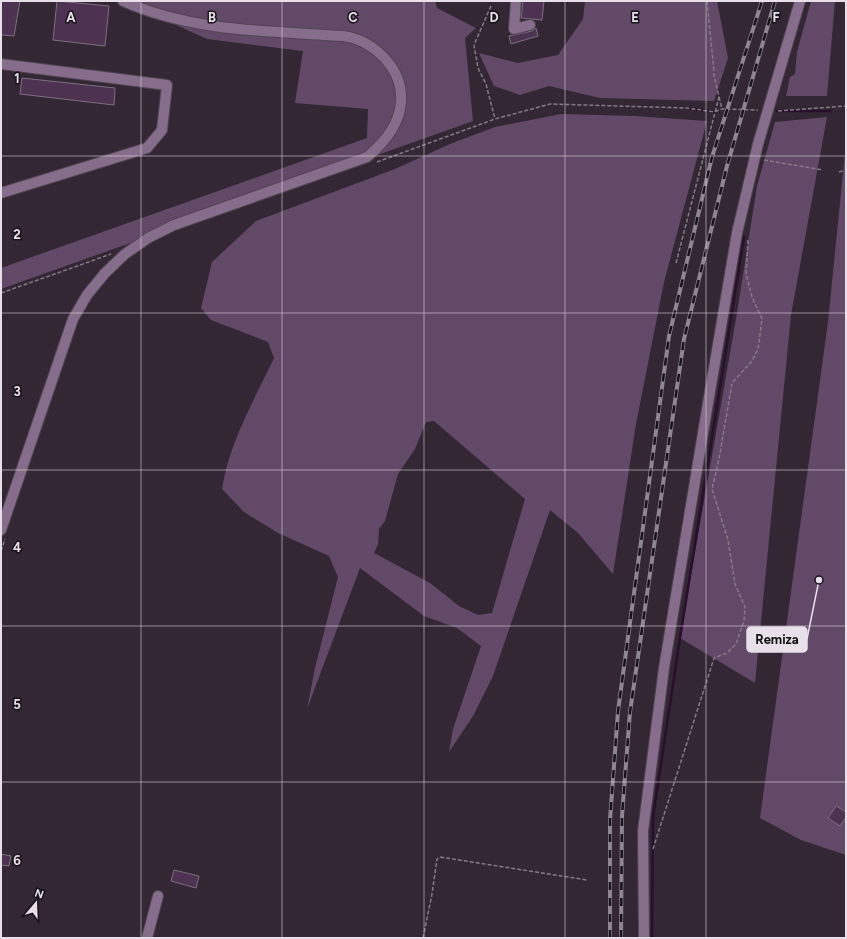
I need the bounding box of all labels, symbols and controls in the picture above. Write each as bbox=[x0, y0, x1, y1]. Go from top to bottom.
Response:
text: A bbox=[66, 10, 76, 25]
text: B bbox=[208, 10, 216, 25]
text: C bbox=[348, 10, 358, 25]
text: D bbox=[489, 10, 499, 25]
text: E bbox=[631, 10, 639, 25]
text: F bbox=[772, 10, 780, 25]
text: 1 bbox=[14, 71, 20, 86]
text: 2 bbox=[13, 227, 21, 242]
text: 3 bbox=[13, 384, 21, 399]
text: 4 bbox=[13, 540, 21, 555]
callout: Remiza bbox=[747, 627, 807, 652]
text: Remiza bbox=[755, 632, 799, 647]
text: 5 bbox=[13, 697, 21, 712]
text: 6 bbox=[13, 853, 21, 868]
north arrow bbox=[16, 883, 56, 923]
text: N bbox=[33, 886, 45, 902]

